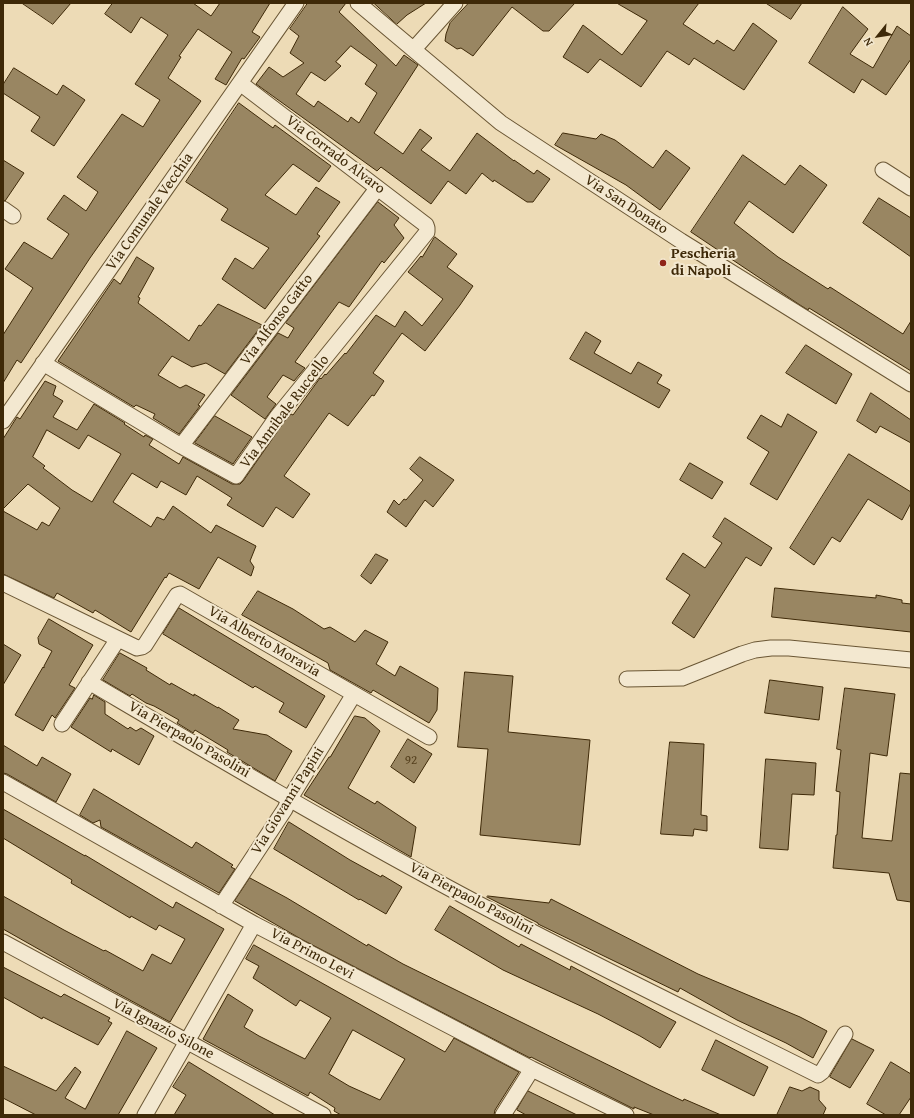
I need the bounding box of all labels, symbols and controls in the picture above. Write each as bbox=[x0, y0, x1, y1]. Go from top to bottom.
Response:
north arrow bbox=[858, 16, 898, 56]
text: N bbox=[859, 35, 876, 49]
street label: Via Corrado Alvaro bbox=[282, 112, 388, 198]
street label: Via Comunale Vecchia bbox=[103, 150, 197, 274]
street label: Via San Donato bbox=[581, 171, 671, 239]
place label: Pescheria di Napoli bbox=[671, 245, 736, 280]
marker: Pescheria di Napoli bbox=[658, 258, 668, 268]
street label: Via Alfonso Gatto bbox=[237, 271, 317, 369]
street label: Via Annibale Ruccello bbox=[237, 352, 333, 472]
street label: Via Alberto Moravia bbox=[205, 603, 323, 681]
street label: Via Pierpaolo Pasolini bbox=[125, 698, 253, 782]
street label: Via Giovanni Papini bbox=[248, 744, 328, 858]
house number: 92 bbox=[405, 753, 417, 769]
street label: Via Pierpaolo Pasolini bbox=[406, 859, 536, 939]
street label: Via Primo Levi bbox=[267, 924, 357, 984]
street label: Via Ignazio Silone bbox=[109, 995, 217, 1063]

